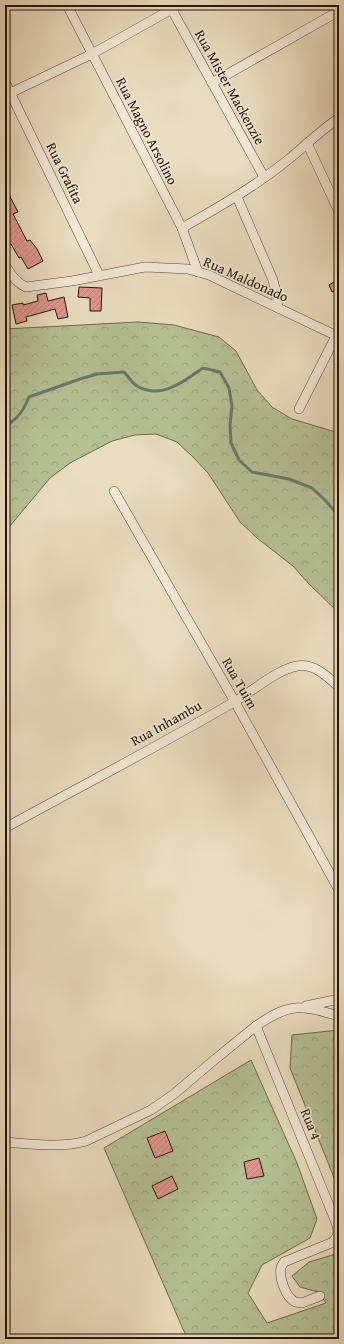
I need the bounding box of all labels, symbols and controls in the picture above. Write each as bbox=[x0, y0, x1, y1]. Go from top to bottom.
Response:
street label: Rua Mister Mackenzie bbox=[190, 26, 270, 148]
street label: Rua Magno Arsolino bbox=[111, 74, 183, 188]
street label: Rua Grafita bbox=[42, 139, 89, 207]
street label: Rua Maldonado bbox=[200, 251, 292, 307]
street label: Rua Tuim bbox=[217, 654, 263, 713]
street label: Rua Inhambu bbox=[127, 695, 205, 751]
street label: Rua 4 bbox=[296, 1105, 326, 1143]

